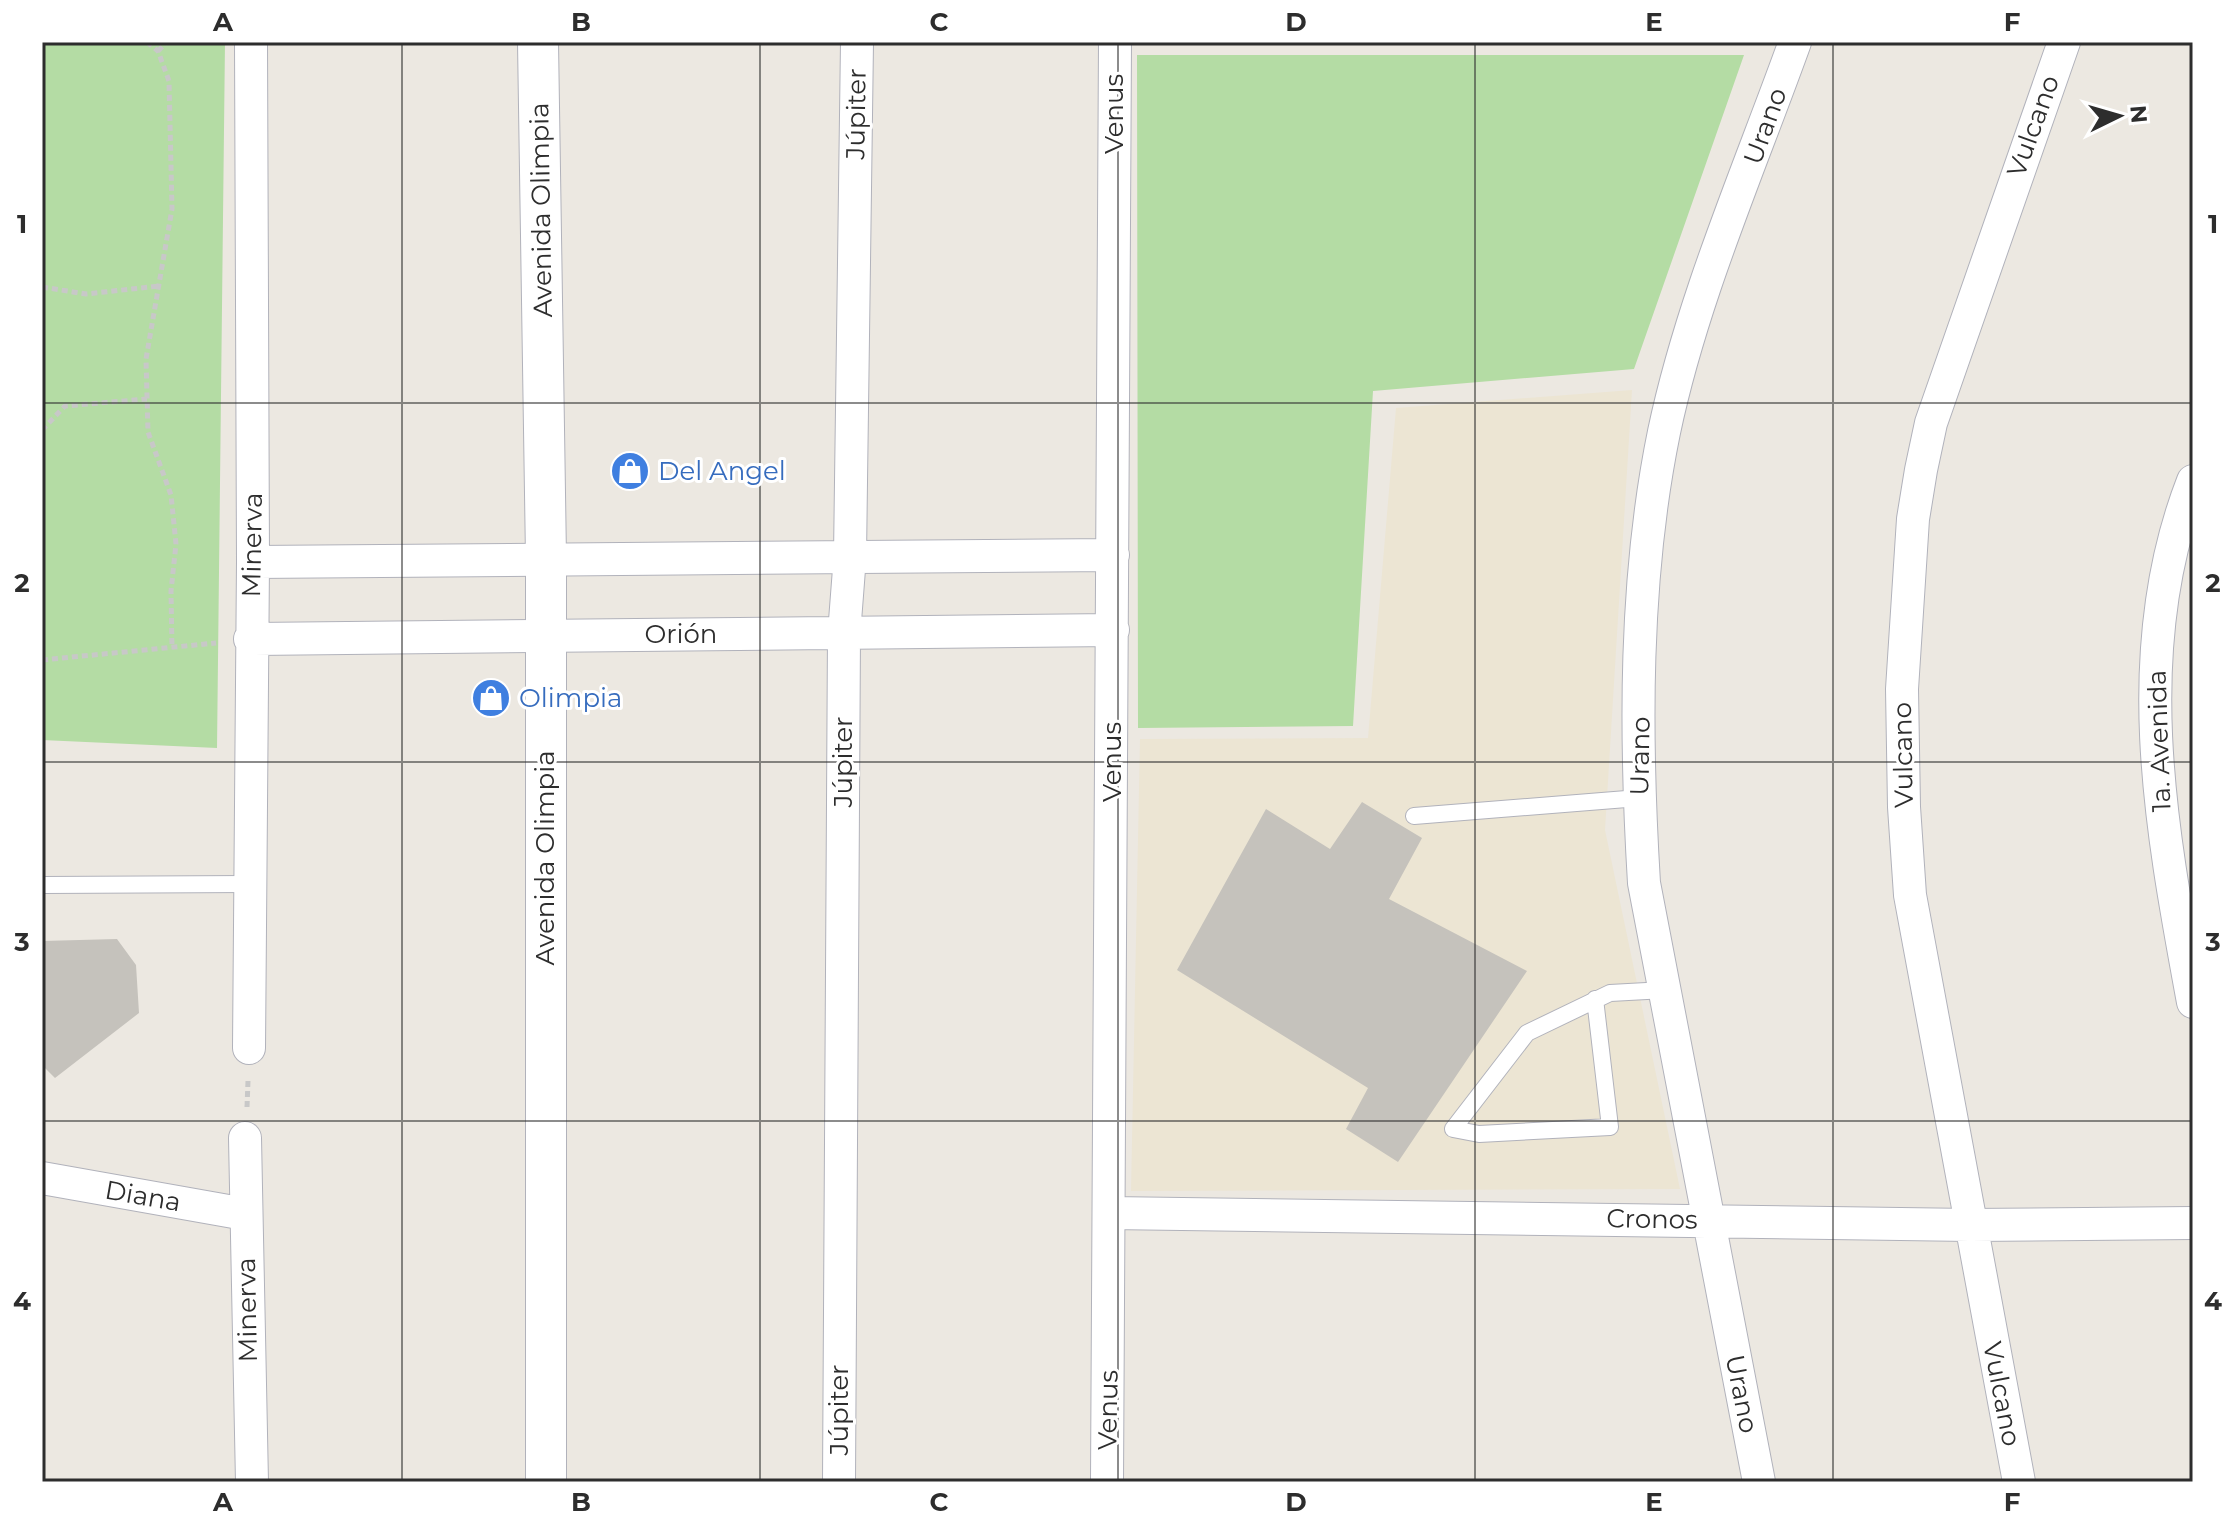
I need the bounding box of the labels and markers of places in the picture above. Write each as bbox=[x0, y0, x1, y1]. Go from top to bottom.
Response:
shop icon: Del Angel bbox=[609, 450, 651, 492]
place label: Del Angel bbox=[658, 455, 786, 487]
shop icon: Olimpia bbox=[470, 677, 512, 719]
place label: Olimpia bbox=[519, 682, 622, 714]

